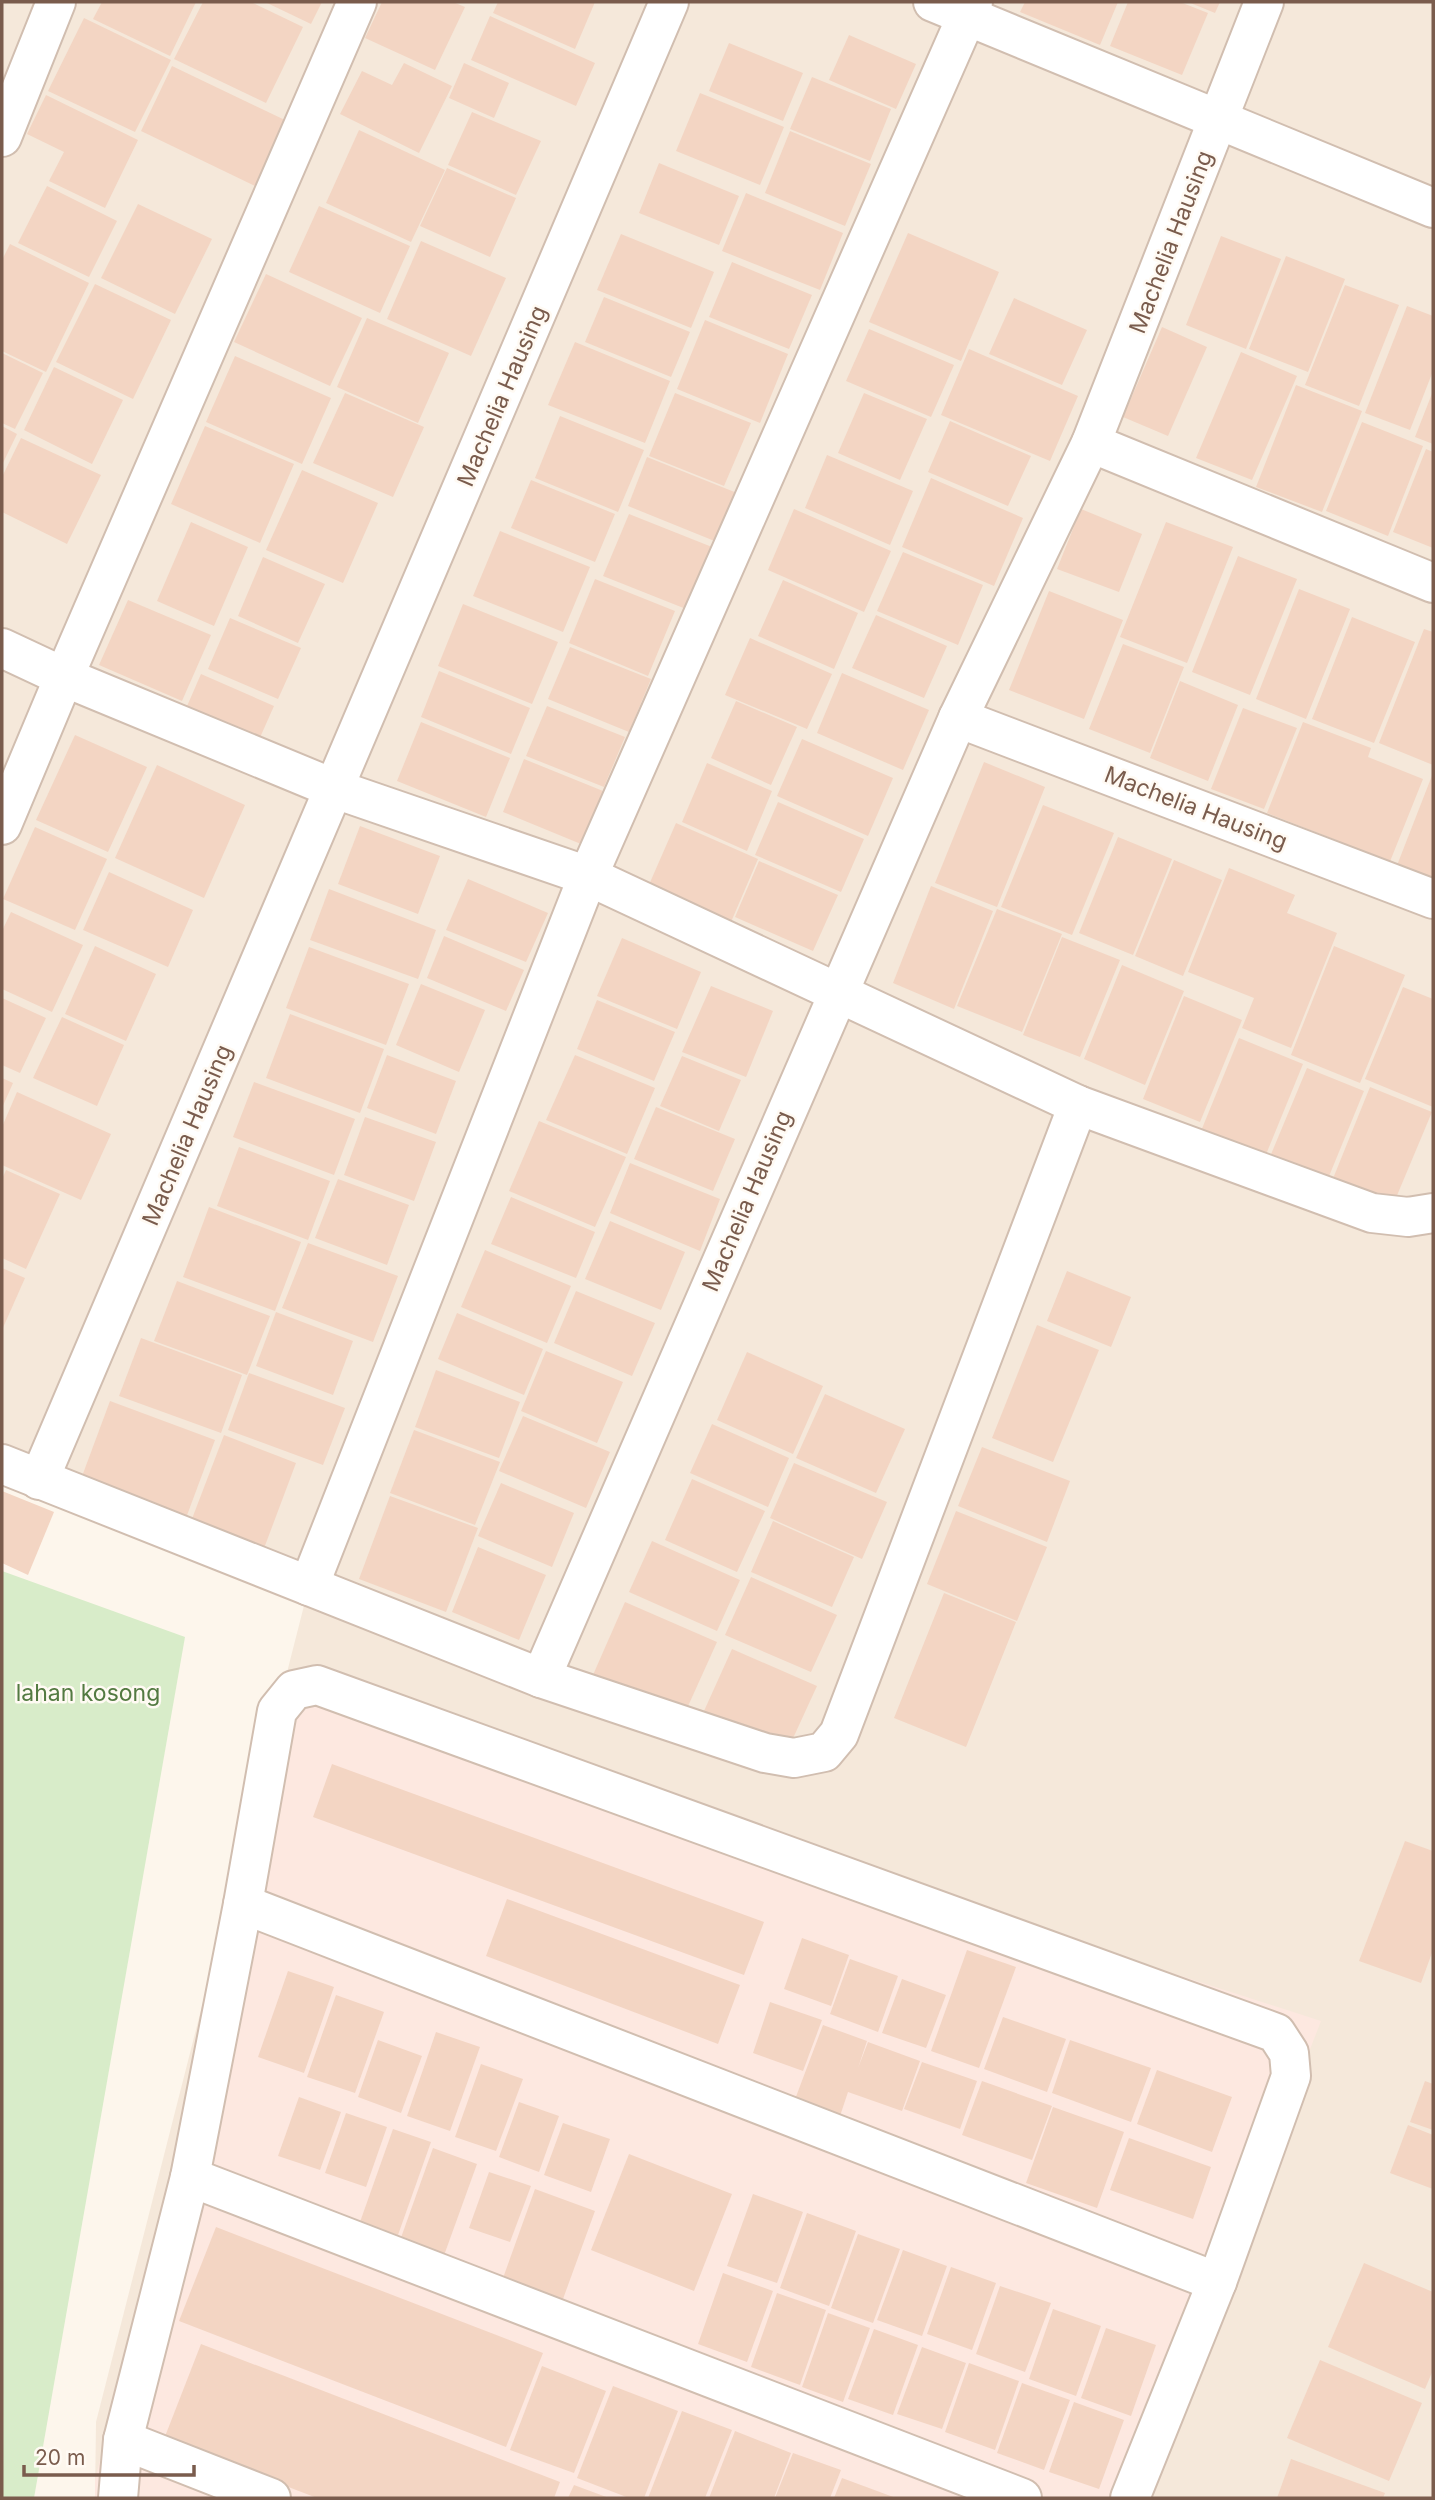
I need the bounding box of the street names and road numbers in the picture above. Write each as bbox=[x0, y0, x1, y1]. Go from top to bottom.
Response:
street label: Machelia Hausing bbox=[1123, 147, 1219, 337]
street label: Machelia Hausing bbox=[451, 302, 553, 490]
street label: Machelia Hausing bbox=[1101, 760, 1291, 856]
street label: Machelia Hausing bbox=[136, 1041, 238, 1229]
street label: Machelia Hausing bbox=[696, 1107, 798, 1295]

